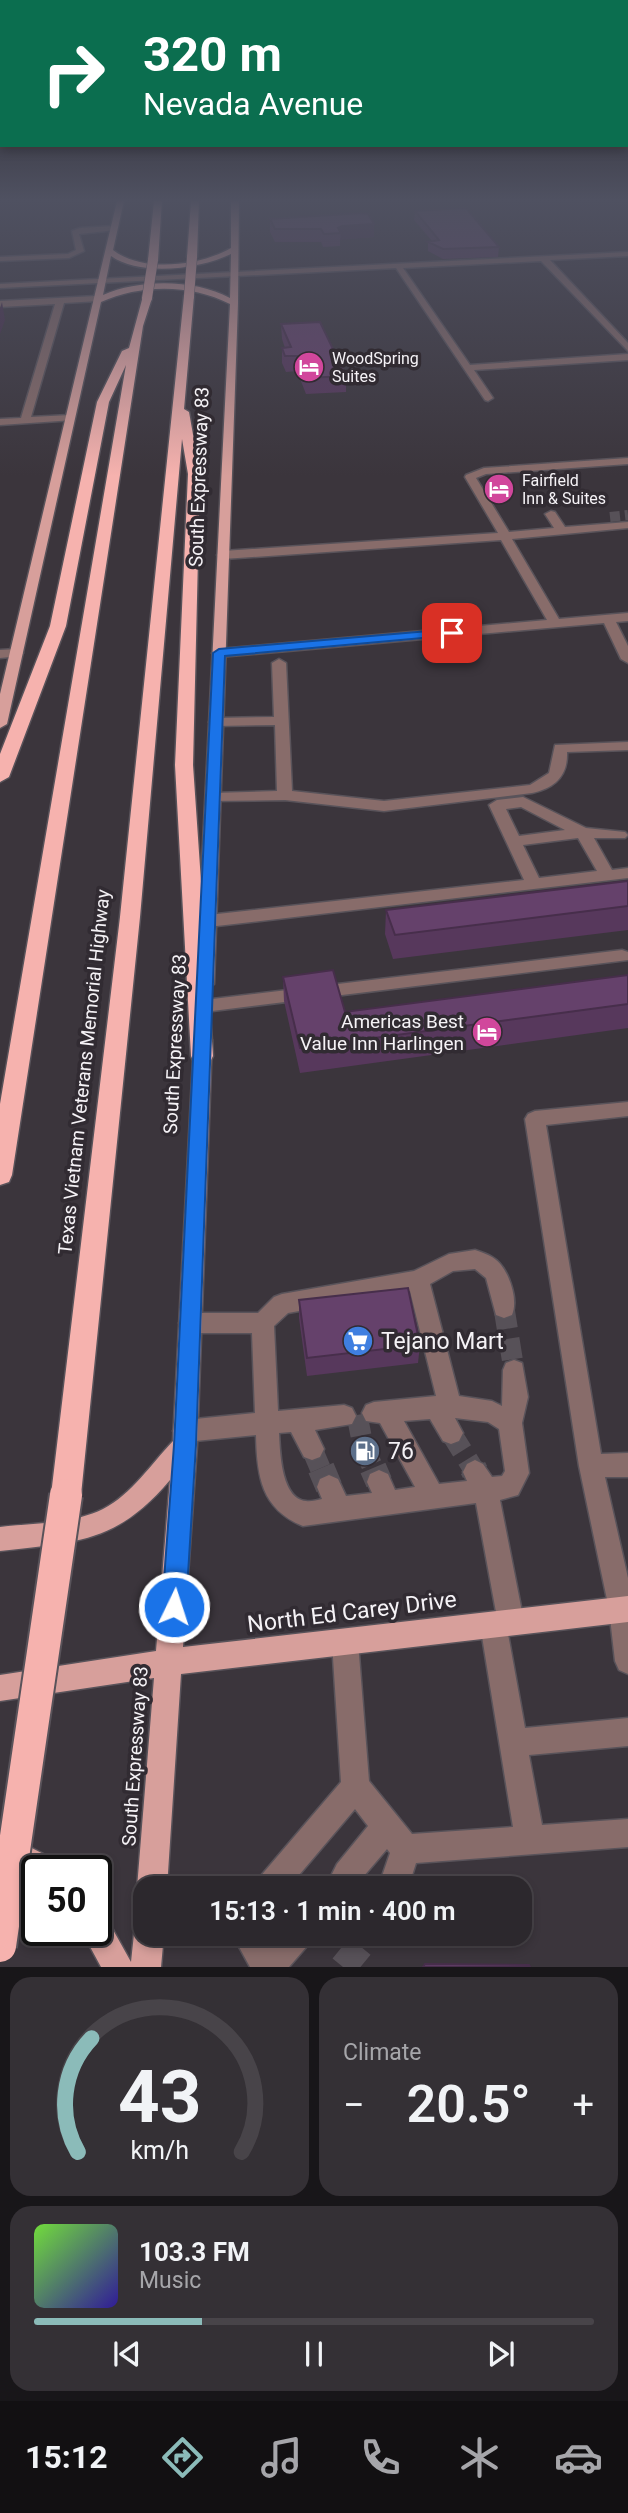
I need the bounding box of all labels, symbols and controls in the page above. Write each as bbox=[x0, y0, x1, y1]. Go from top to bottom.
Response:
text: 320 m bbox=[143, 26, 282, 83]
icon: right bbox=[28, 28, 119, 119]
text: Nevada Avenue bbox=[143, 85, 363, 123]
place label: WoodSpring Suites bbox=[332, 349, 419, 386]
hotel icon: WoodSpring Suites bbox=[292, 350, 326, 384]
street label: South Expressway 83 bbox=[184, 386, 214, 568]
place label: Fairfield Inn & Suites bbox=[522, 471, 606, 508]
hotel icon: Fairfield Inn & Suites bbox=[482, 472, 516, 506]
pin bbox=[422, 603, 482, 663]
icon: arrive bbox=[433, 614, 471, 652]
street label: Texas Vietnam Veterans Memorial Highway bbox=[53, 888, 115, 1256]
street label: South Expressway 83 bbox=[159, 953, 191, 1135]
place label: Americas Best Value Inn Harlingen bbox=[300, 1010, 464, 1055]
hotel icon: Americas Best Value Inn Harlingen bbox=[470, 1015, 504, 1049]
supermarket icon: Tejano Mart bbox=[341, 1324, 375, 1358]
place label: Tejano Mart bbox=[381, 1328, 504, 1355]
fuel station icon: 76 bbox=[348, 1434, 382, 1468]
place label: 76 bbox=[388, 1438, 414, 1465]
position arrow bbox=[137, 1570, 211, 1644]
street label: North Ed Carey Drive bbox=[246, 1586, 458, 1638]
street label: South Expressway 83 bbox=[117, 1665, 153, 1847]
speed limit sign: 50 bbox=[21, 1855, 112, 1946]
text: 15:13 · 1 min · 400 m bbox=[209, 1896, 456, 1926]
text: Climate bbox=[343, 2039, 422, 2066]
text: 43 bbox=[118, 2055, 201, 2141]
text: 20.5° bbox=[407, 2074, 531, 2135]
text: − bbox=[343, 2083, 365, 2127]
text: + bbox=[572, 2083, 594, 2127]
text: km/h bbox=[130, 2136, 189, 2165]
text: 103.3 FM bbox=[139, 2237, 250, 2267]
text: Music bbox=[139, 2267, 201, 2294]
icon: previous bbox=[108, 2335, 146, 2373]
icon: pause bbox=[295, 2335, 333, 2373]
icon: next bbox=[482, 2335, 520, 2373]
icon: directions bbox=[158, 2433, 207, 2482]
icon: music bbox=[257, 2433, 306, 2482]
icon: phone bbox=[356, 2433, 405, 2482]
icon: climate bbox=[455, 2433, 504, 2482]
icon: car bbox=[554, 2433, 603, 2482]
text: 15:12 bbox=[25, 2438, 107, 2476]

